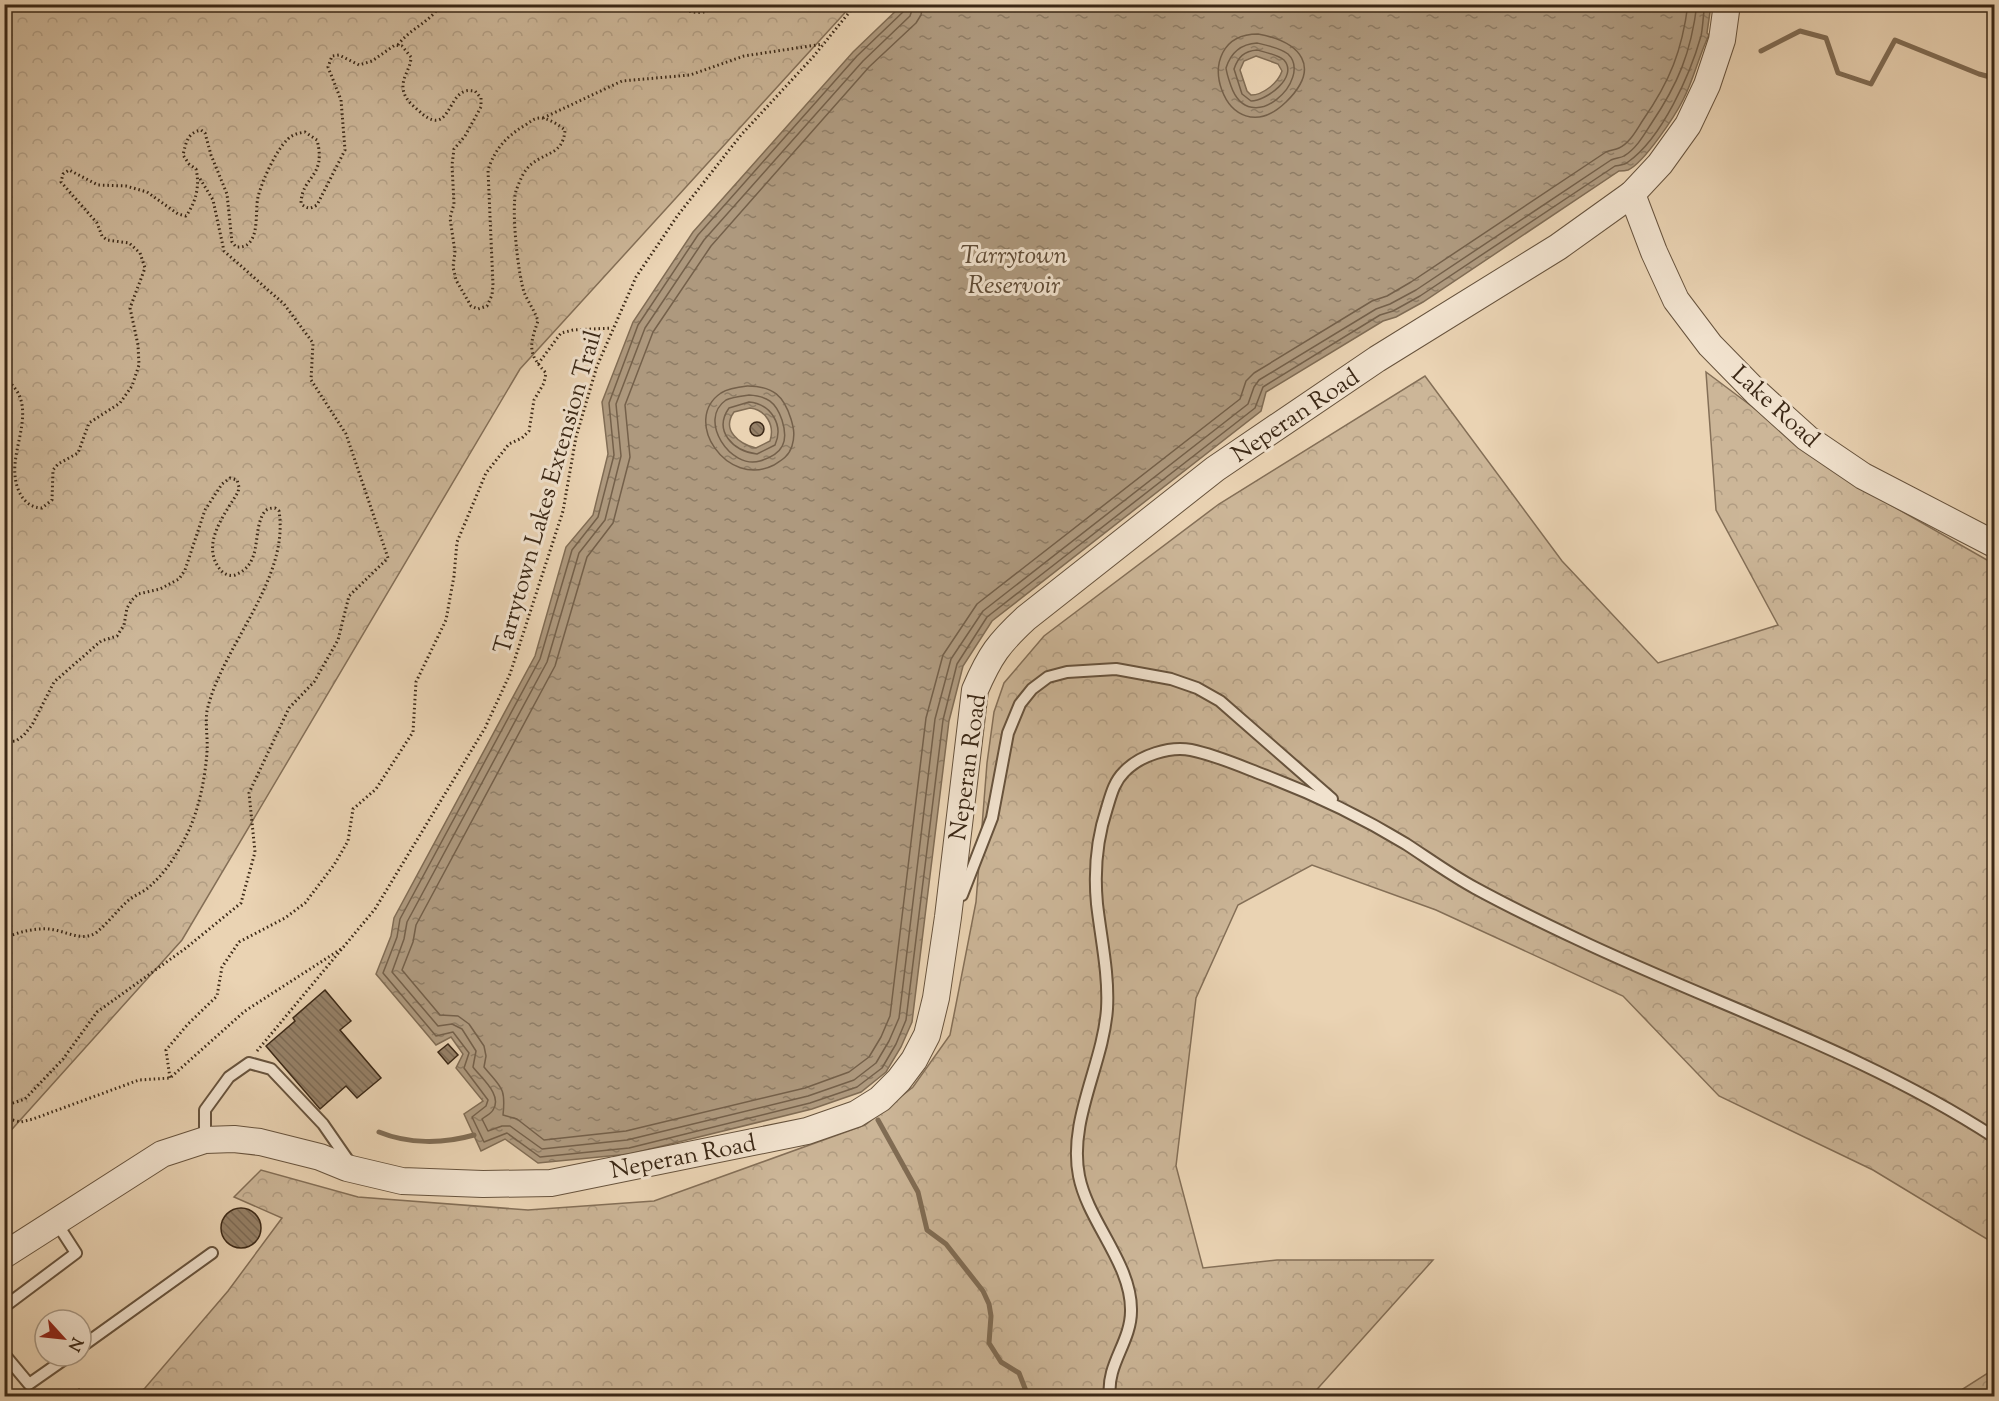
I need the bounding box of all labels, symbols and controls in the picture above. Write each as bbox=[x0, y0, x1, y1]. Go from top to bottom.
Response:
water label: Tarrytown Reservoir bbox=[961, 238, 1068, 305]
street label: Tarrytown Lakes Extension Trail bbox=[486, 327, 612, 658]
street label: Lake Road bbox=[1723, 359, 1827, 457]
street label: Neperan Road bbox=[1225, 361, 1367, 472]
street label: Neperan Road bbox=[942, 691, 996, 843]
street label: Neperan Road bbox=[608, 1127, 759, 1189]
north arrow bbox=[33, 1308, 93, 1368]
text: N bbox=[61, 1333, 87, 1355]

